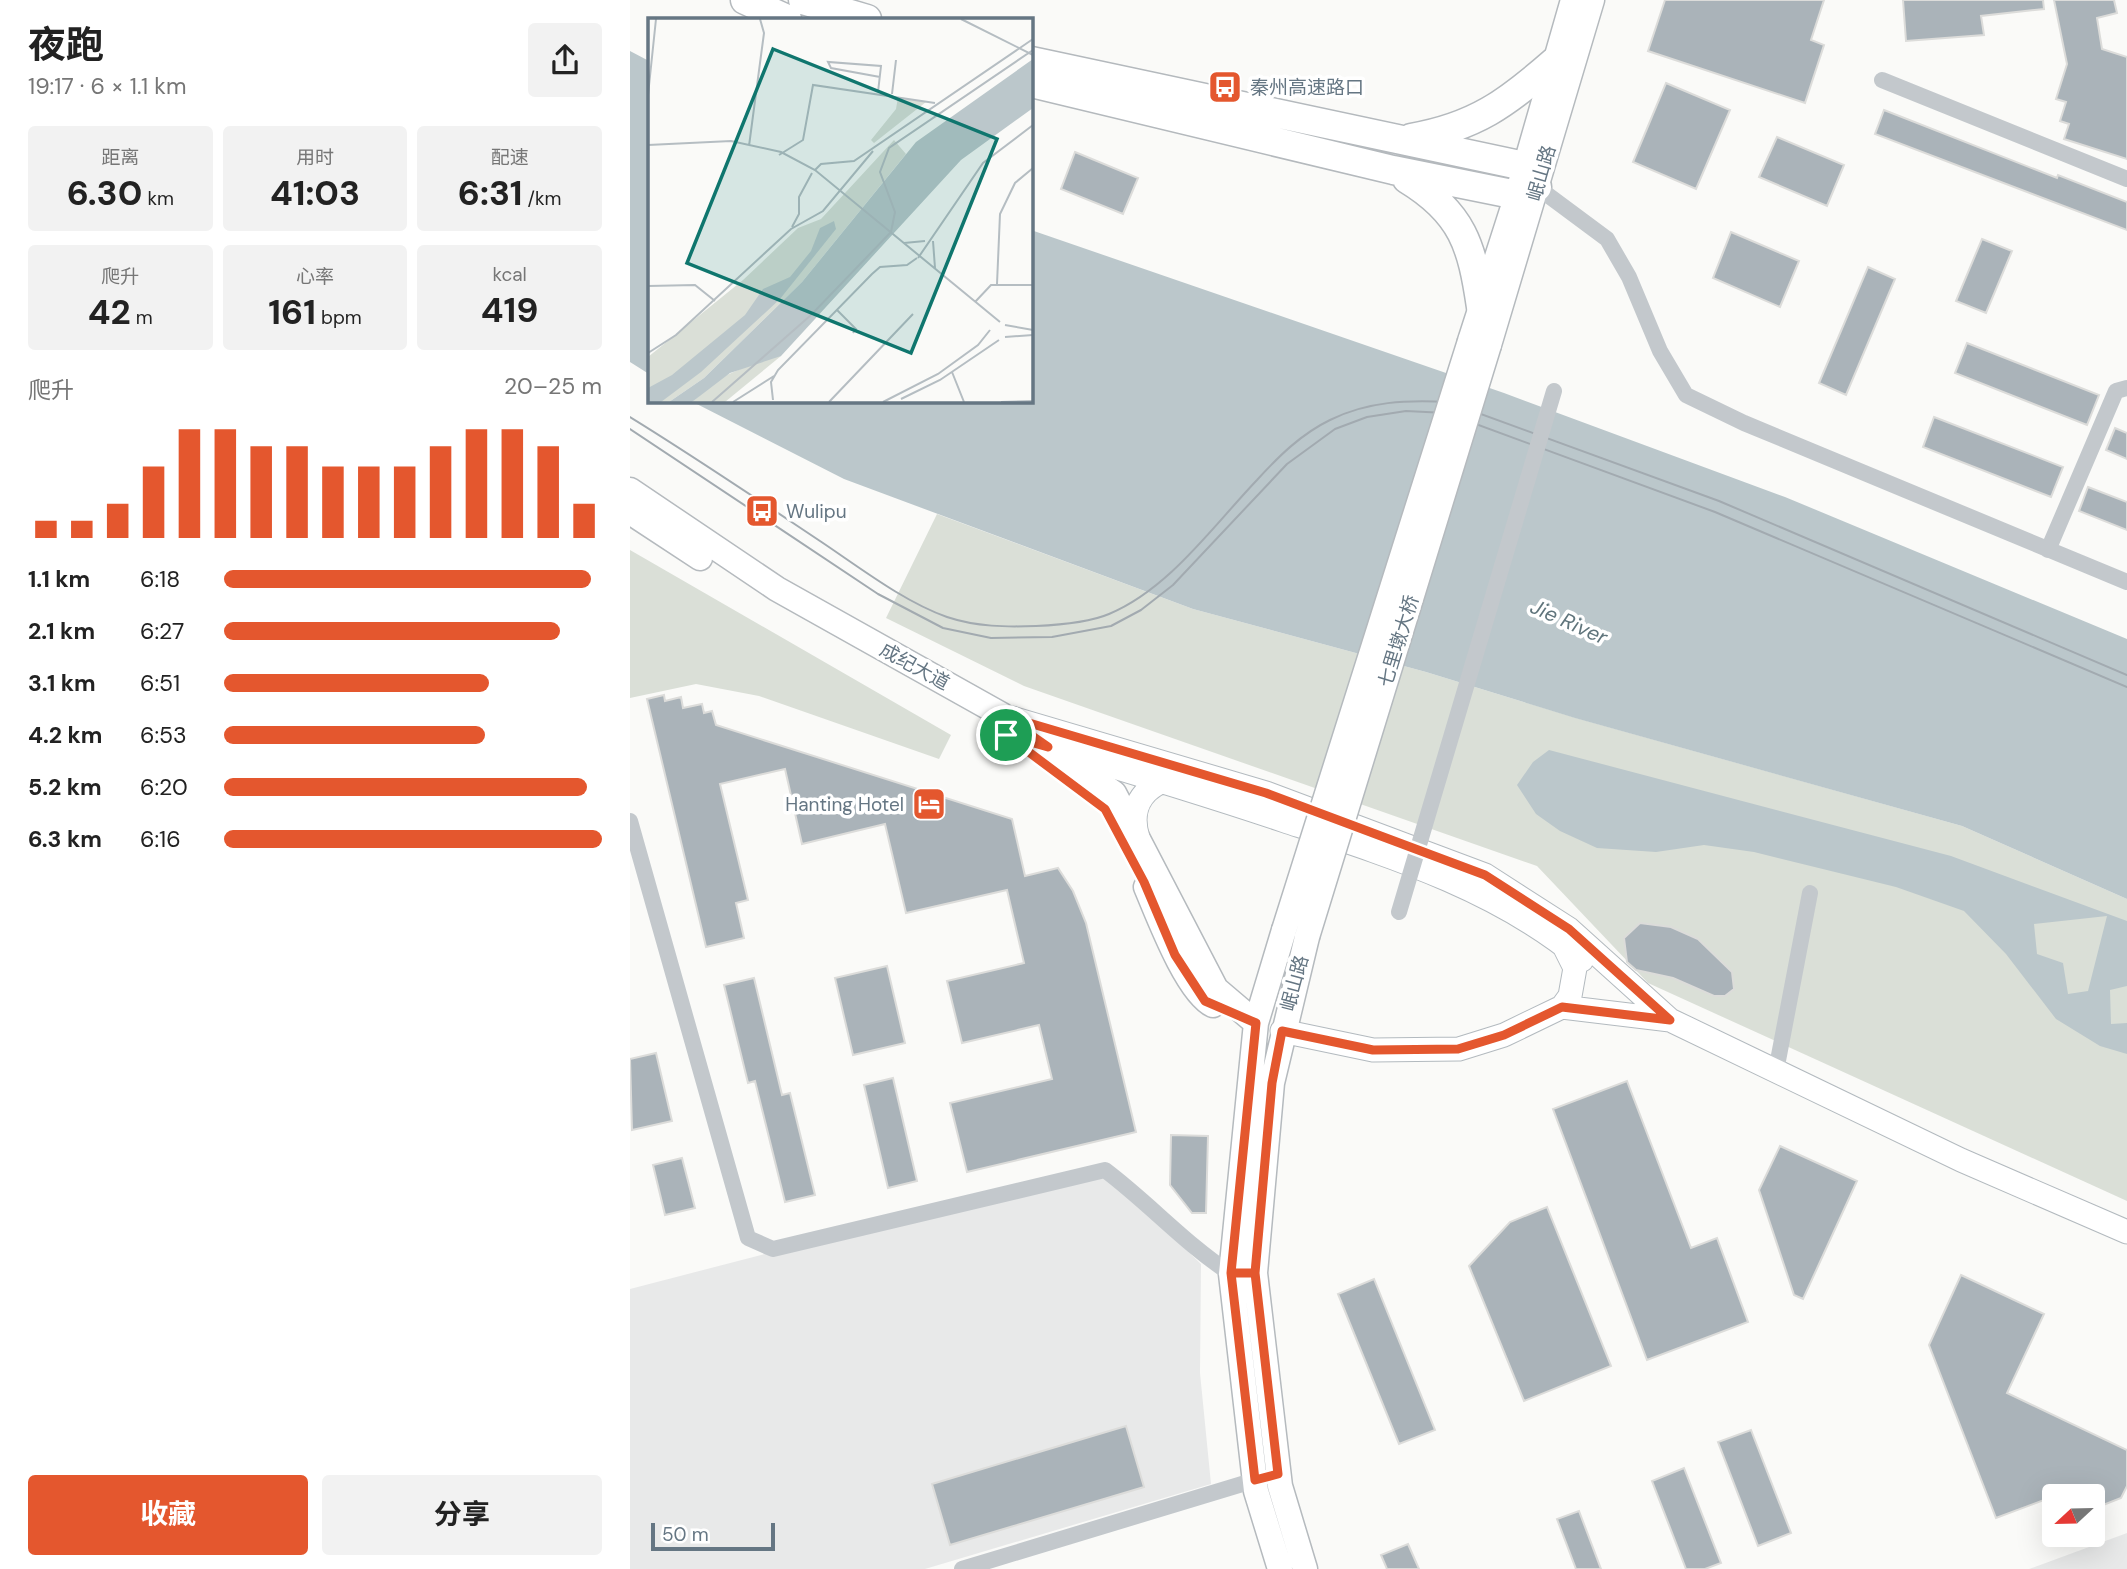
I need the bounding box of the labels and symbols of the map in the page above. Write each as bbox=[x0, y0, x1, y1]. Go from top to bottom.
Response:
inset map bbox=[648, 18, 1032, 402]
bus stop icon: 秦州高速路口 bbox=[1206, 68, 1244, 106]
place label: 秦州高速路口 bbox=[1250, 75, 1364, 100]
street label: 岷山路 bbox=[1522, 142, 1561, 204]
bus stop icon: Wulipu bbox=[743, 492, 781, 530]
place label: Wulipu bbox=[786, 499, 847, 524]
street label: 七里墩大桥 bbox=[1373, 592, 1424, 690]
water label: Jie River bbox=[1526, 593, 1613, 652]
street label: 成纪大道 bbox=[875, 637, 954, 696]
pin bbox=[976, 705, 1036, 765]
hotel icon: Hanting Hotel bbox=[910, 785, 948, 823]
place label: Hanting Hotel bbox=[785, 792, 904, 817]
street label: 岷山路 bbox=[1275, 952, 1314, 1014]
north arrow bbox=[2042, 1484, 2105, 1547]
scale bar bbox=[651, 1520, 775, 1552]

